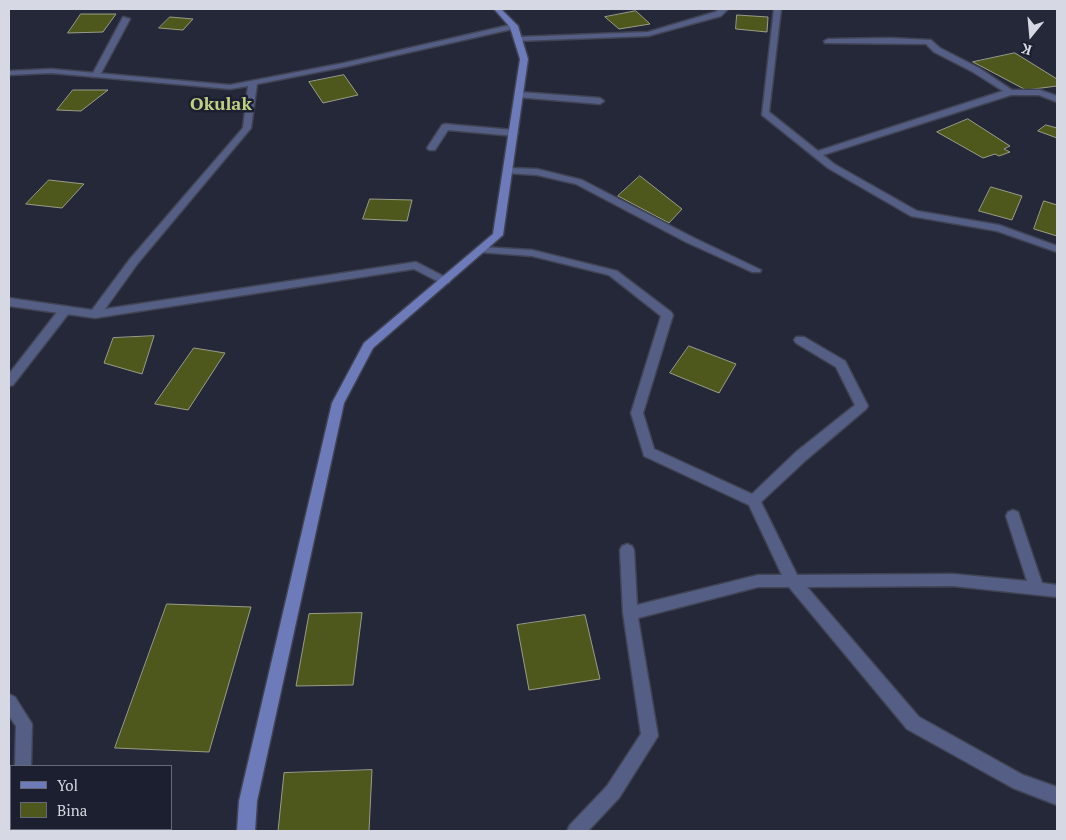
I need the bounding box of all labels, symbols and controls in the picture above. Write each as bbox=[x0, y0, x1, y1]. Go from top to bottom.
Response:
north arrow bbox=[1006, 10, 1056, 60]
text: K bbox=[1019, 39, 1034, 60]
district label: Okulak bbox=[190, 94, 252, 116]
legend bbox=[10, 765, 172, 830]
text: Yol bbox=[57, 775, 78, 795]
text: Bina bbox=[57, 800, 87, 820]

